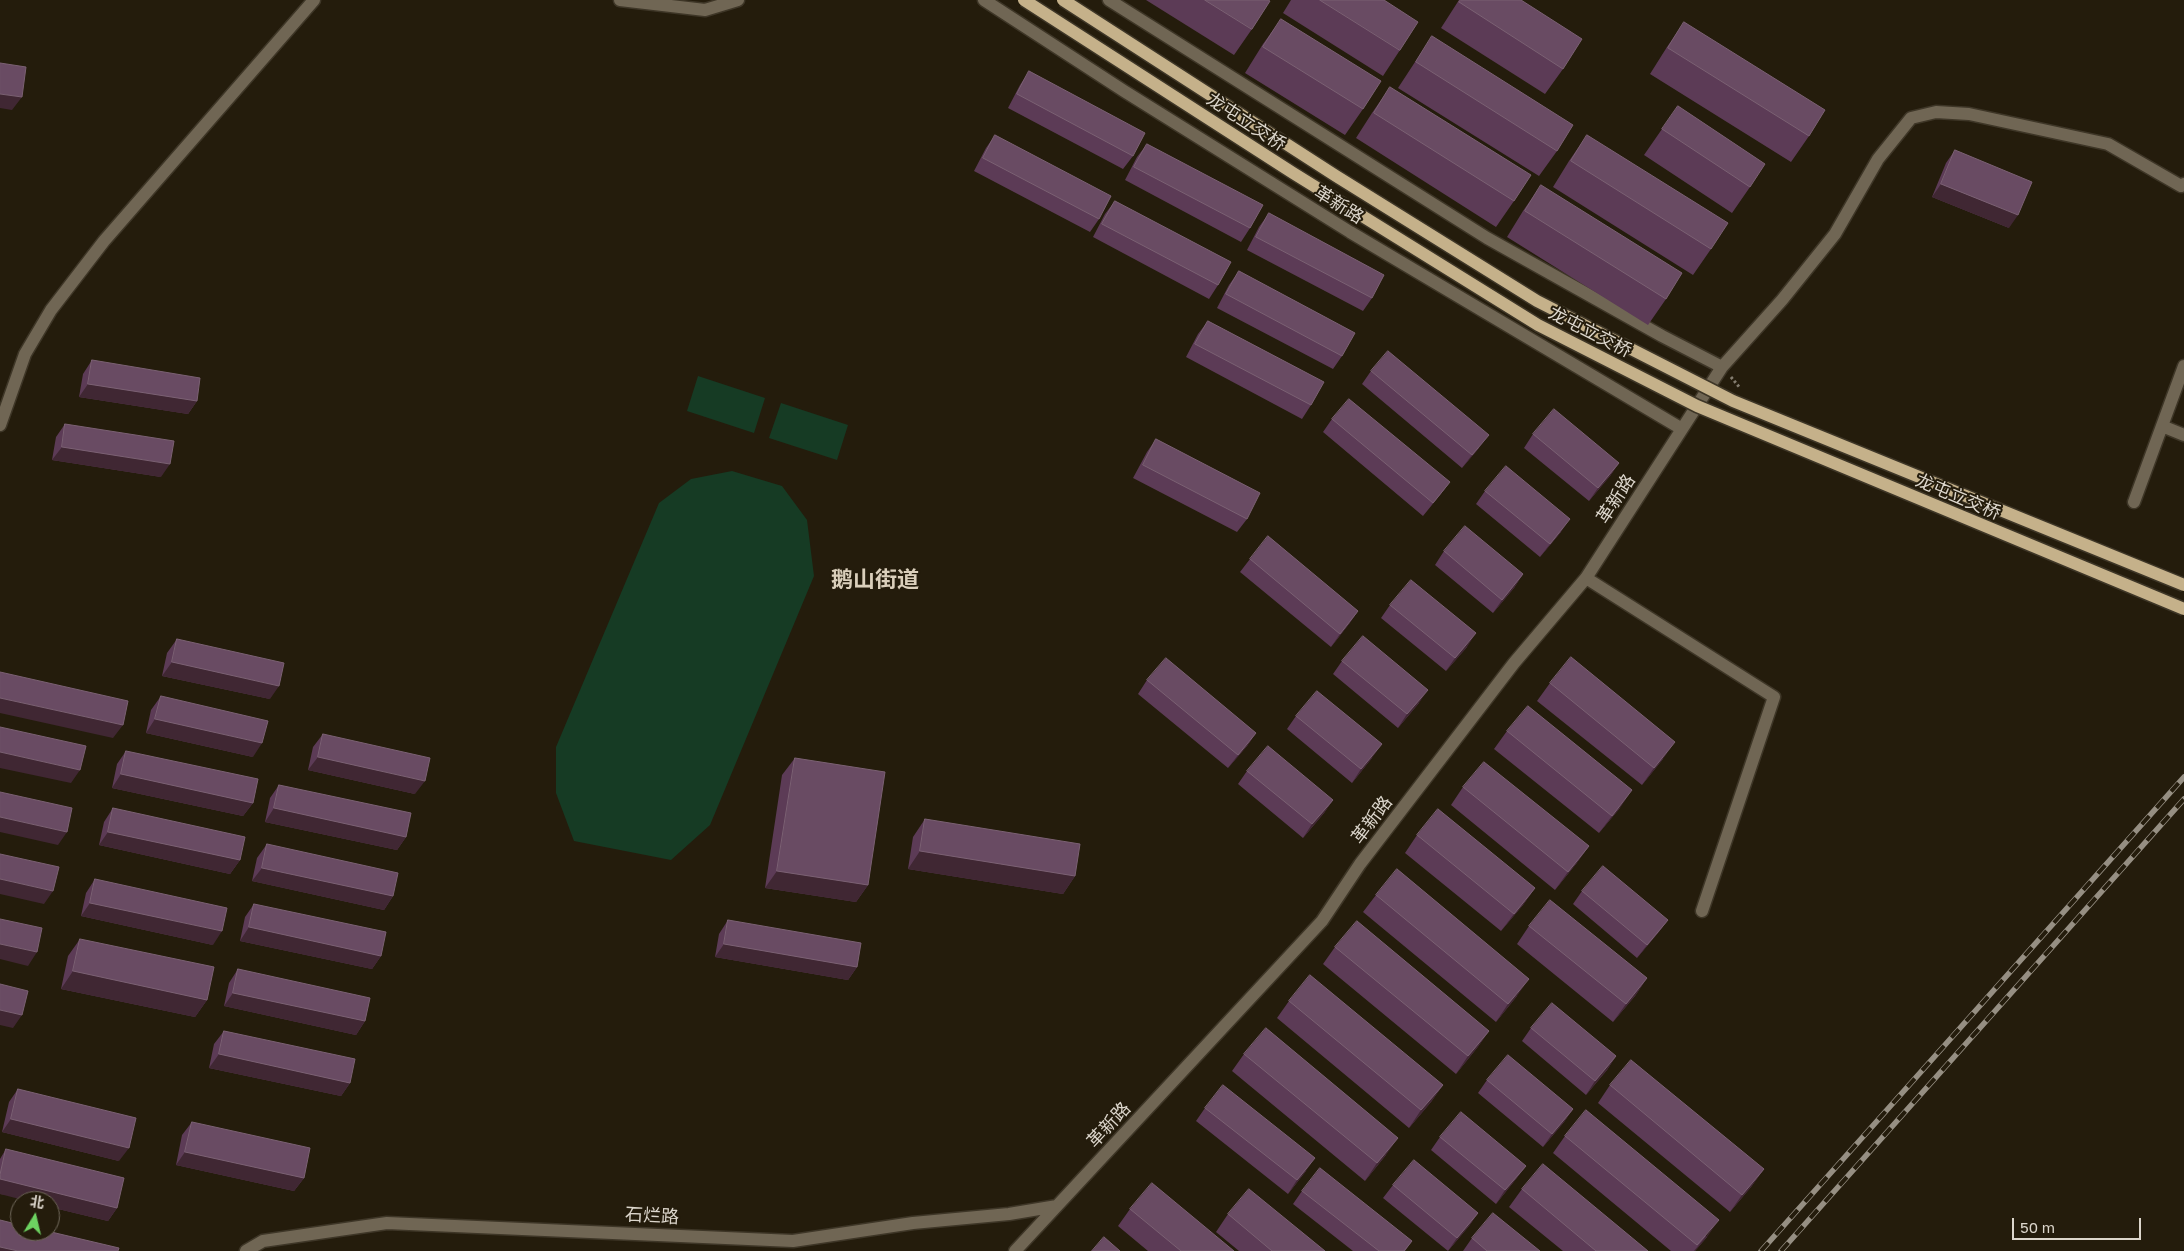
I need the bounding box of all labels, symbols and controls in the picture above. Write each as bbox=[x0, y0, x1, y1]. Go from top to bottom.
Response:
street label: 龙屯立交桥 bbox=[1202, 88, 1290, 156]
street label: 革新路 bbox=[1310, 182, 1368, 228]
street label: 龙屯立交桥 bbox=[1545, 302, 1635, 362]
street label: 龙屯立交桥 bbox=[1912, 469, 2004, 525]
street label: 革新路 bbox=[1592, 470, 1640, 528]
district label: 鹅山街道 bbox=[831, 567, 919, 593]
street label: 革新路 bbox=[1347, 792, 1397, 848]
street label: 革新路 bbox=[1083, 1098, 1135, 1152]
north arrow bbox=[10, 1191, 60, 1241]
text: 北 bbox=[29, 1192, 46, 1211]
street label: 石烂路 bbox=[624, 1204, 680, 1228]
scale bar bbox=[2014, 1208, 2143, 1240]
text: 50 m bbox=[2020, 1218, 2055, 1236]

